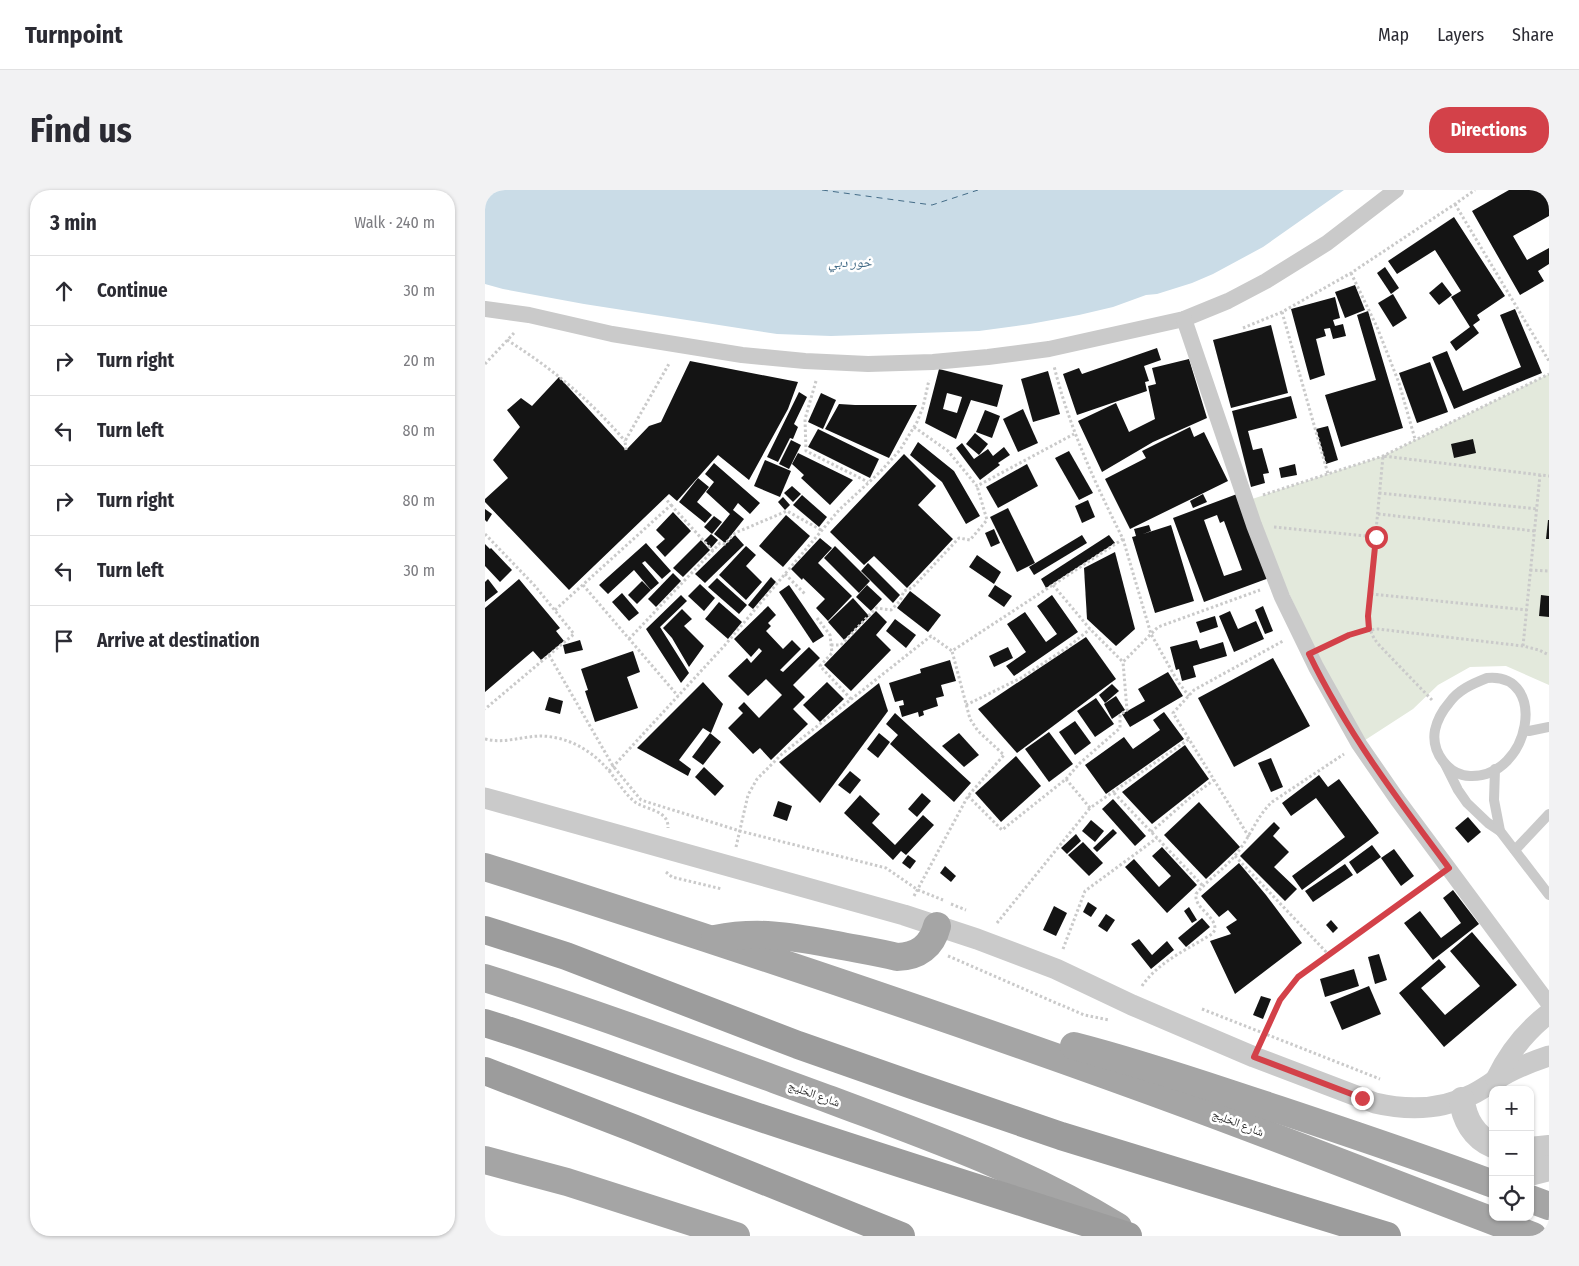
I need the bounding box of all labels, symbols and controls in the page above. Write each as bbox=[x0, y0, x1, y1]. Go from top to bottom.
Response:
text: Turnpoint bbox=[25, 21, 123, 49]
text: Map bbox=[1378, 24, 1409, 46]
text: Layers bbox=[1437, 24, 1484, 46]
text: Share bbox=[1512, 24, 1554, 46]
button: Directions bbox=[1429, 107, 1549, 153]
text: Find us bbox=[30, 109, 132, 151]
text: 3 min bbox=[50, 210, 97, 236]
text: Walk · 240 m bbox=[354, 213, 435, 232]
water label: خور دبي bbox=[828, 254, 873, 273]
icon: ahead bbox=[50, 277, 78, 305]
text: Continue bbox=[97, 279, 168, 302]
text: 30 m bbox=[403, 281, 435, 300]
icon: right bbox=[50, 347, 78, 375]
text: Turn right bbox=[97, 349, 174, 372]
text: 20 m bbox=[404, 351, 435, 370]
icon: left bbox=[50, 417, 78, 445]
text: Turn left bbox=[97, 419, 164, 442]
text: 80 m bbox=[403, 421, 435, 440]
icon: right bbox=[50, 487, 78, 515]
text: Turn right bbox=[97, 489, 174, 512]
text: 80 m bbox=[403, 491, 435, 510]
route start bbox=[1365, 526, 1388, 549]
icon: left bbox=[50, 557, 78, 585]
text: Turn left bbox=[97, 559, 164, 582]
text: 30 m bbox=[403, 561, 435, 580]
icon: arrive bbox=[50, 627, 78, 655]
text: Arrive at destination bbox=[97, 629, 260, 652]
street label: شارع الخليج bbox=[786, 1078, 842, 1111]
map controls bbox=[1489, 1086, 1534, 1221]
button: + bbox=[1489, 1086, 1534, 1131]
route end bbox=[1351, 1087, 1374, 1110]
street label: شارع الخليج bbox=[1210, 1107, 1266, 1140]
button: − bbox=[1489, 1131, 1534, 1176]
button: locate bbox=[1489, 1176, 1534, 1221]

